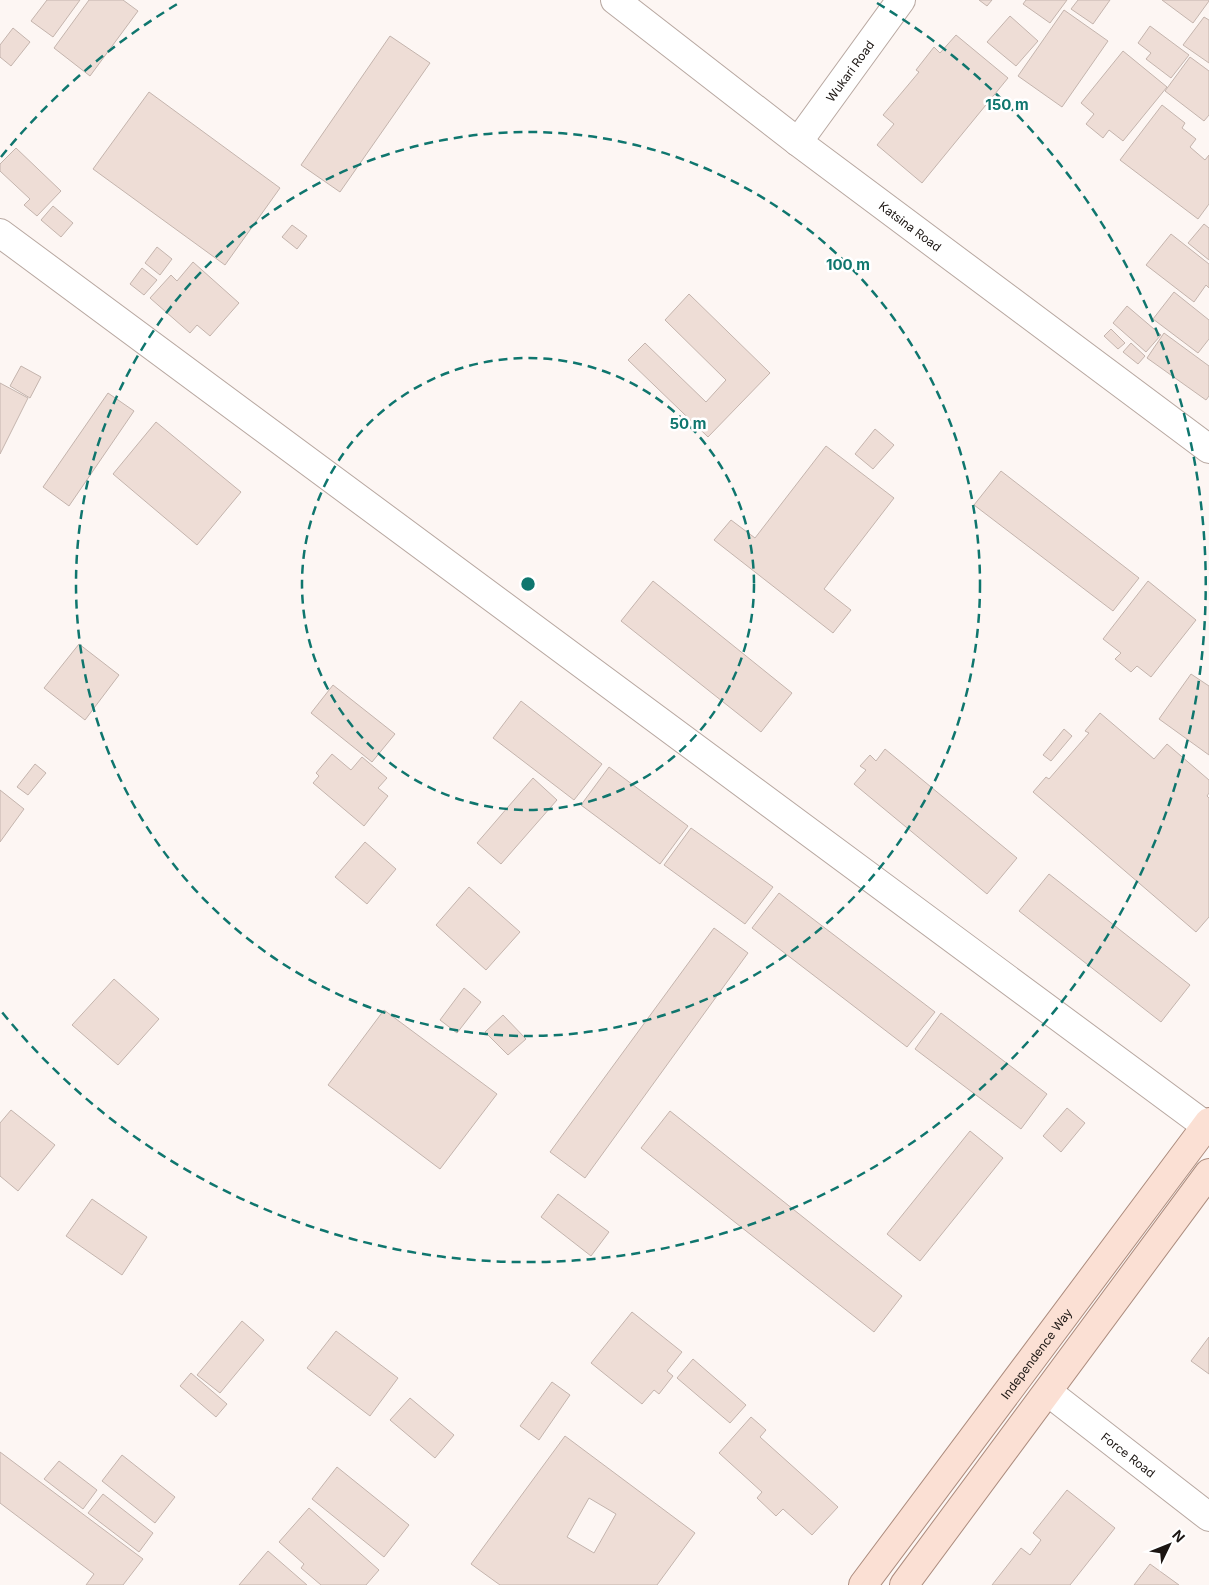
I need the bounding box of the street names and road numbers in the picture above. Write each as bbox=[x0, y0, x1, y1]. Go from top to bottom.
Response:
street label: Wukari Road bbox=[822, 37, 877, 104]
street label: Katsina Road bbox=[876, 198, 945, 254]
street label: Independence Way bbox=[997, 1305, 1075, 1402]
street label: Force Road bbox=[1099, 1429, 1159, 1480]

